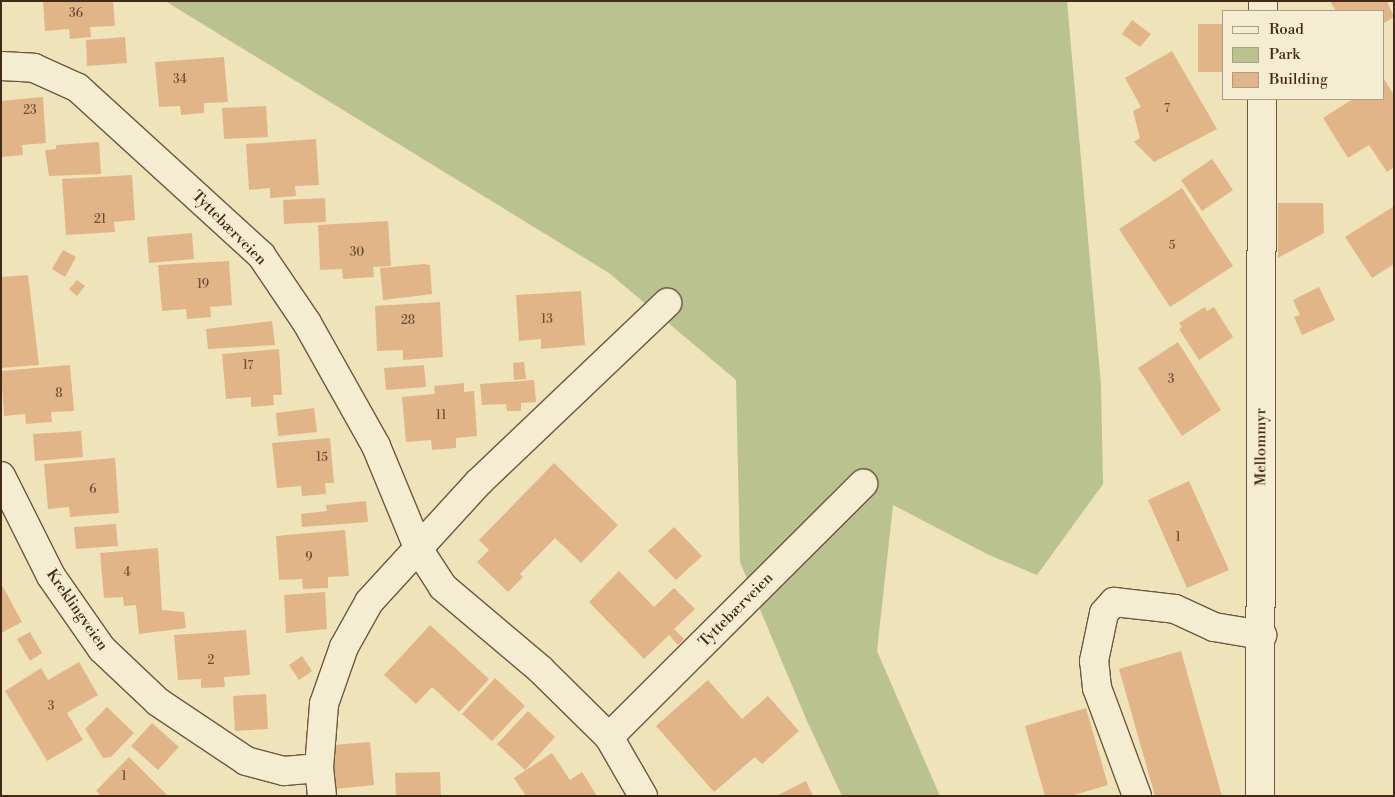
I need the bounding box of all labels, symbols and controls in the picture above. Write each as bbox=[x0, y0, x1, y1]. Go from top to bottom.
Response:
house number: 36 bbox=[69, 7, 83, 21]
legend bbox=[1222, 10, 1385, 100]
text: Road bbox=[1269, 20, 1304, 39]
text: Park bbox=[1269, 45, 1300, 64]
text: Building bbox=[1269, 70, 1328, 89]
house number: 34 bbox=[173, 73, 187, 87]
house number: 7 bbox=[1164, 102, 1170, 116]
house number: 23 bbox=[23, 104, 37, 118]
street label: Tyttebærveien bbox=[188, 187, 270, 269]
house number: 21 bbox=[94, 213, 106, 227]
house number: 5 bbox=[1169, 239, 1175, 253]
house number: 30 bbox=[350, 246, 364, 260]
house number: 19 bbox=[197, 278, 209, 292]
house number: 13 bbox=[541, 313, 553, 327]
house number: 28 bbox=[401, 314, 415, 328]
house number: 17 bbox=[243, 359, 253, 373]
house number: 3 bbox=[1168, 373, 1174, 387]
house number: 8 bbox=[55, 387, 63, 401]
street label: Mellommyr bbox=[1252, 408, 1270, 486]
house number: 11 bbox=[436, 409, 446, 423]
house number: 15 bbox=[316, 451, 328, 465]
house number: 6 bbox=[89, 483, 97, 497]
house number: 1 bbox=[1175, 531, 1181, 545]
house number: 9 bbox=[305, 551, 313, 565]
street label: Kreklingveien bbox=[42, 566, 112, 654]
house number: 4 bbox=[123, 566, 131, 580]
street label: Tyttebærveien bbox=[695, 569, 777, 651]
house number: 2 bbox=[208, 654, 214, 668]
house number: 3 bbox=[48, 700, 54, 714]
house number: 1 bbox=[121, 770, 127, 784]

